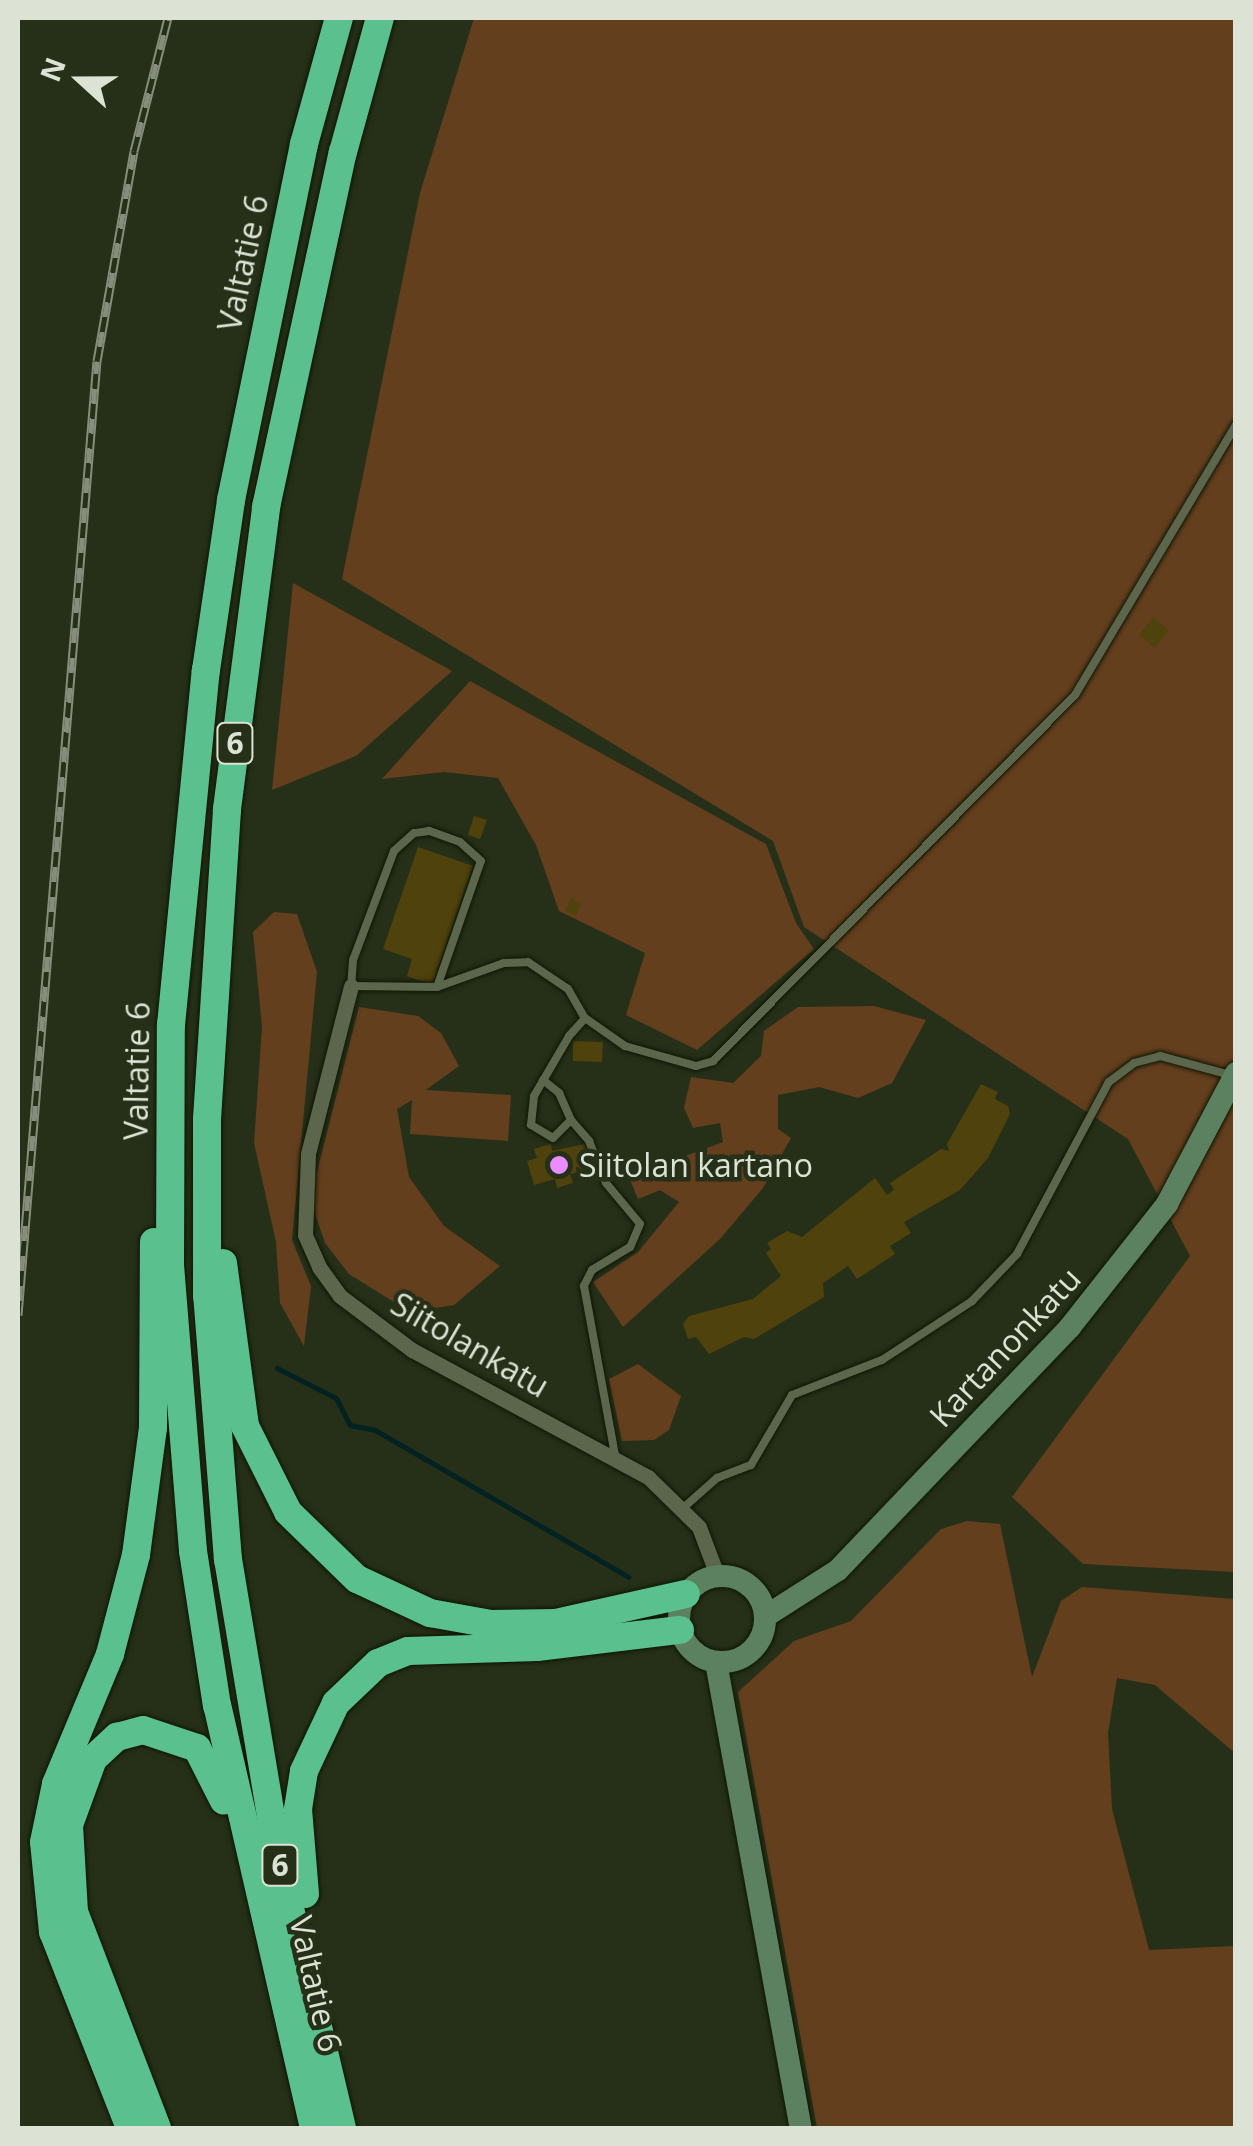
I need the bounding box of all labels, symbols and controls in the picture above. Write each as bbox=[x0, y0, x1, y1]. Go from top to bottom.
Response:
north arrow bbox=[30, 30, 130, 130]
text: N bbox=[30, 52, 74, 87]
street label: Valtatie 6 bbox=[210, 191, 276, 335]
road number: 6 bbox=[215, 718, 255, 768]
street label: Valtatie 6 bbox=[117, 1002, 157, 1140]
place label: Siitolan kartano bbox=[579, 1146, 813, 1184]
marker: Siitolan kartano bbox=[548, 1154, 570, 1176]
street label: Kartanonkatu bbox=[921, 1259, 1089, 1435]
street label: Siitolankatu bbox=[384, 1285, 556, 1405]
road number: 6 bbox=[260, 1840, 300, 1890]
street label: Valtatie 6 bbox=[282, 1912, 350, 2056]

